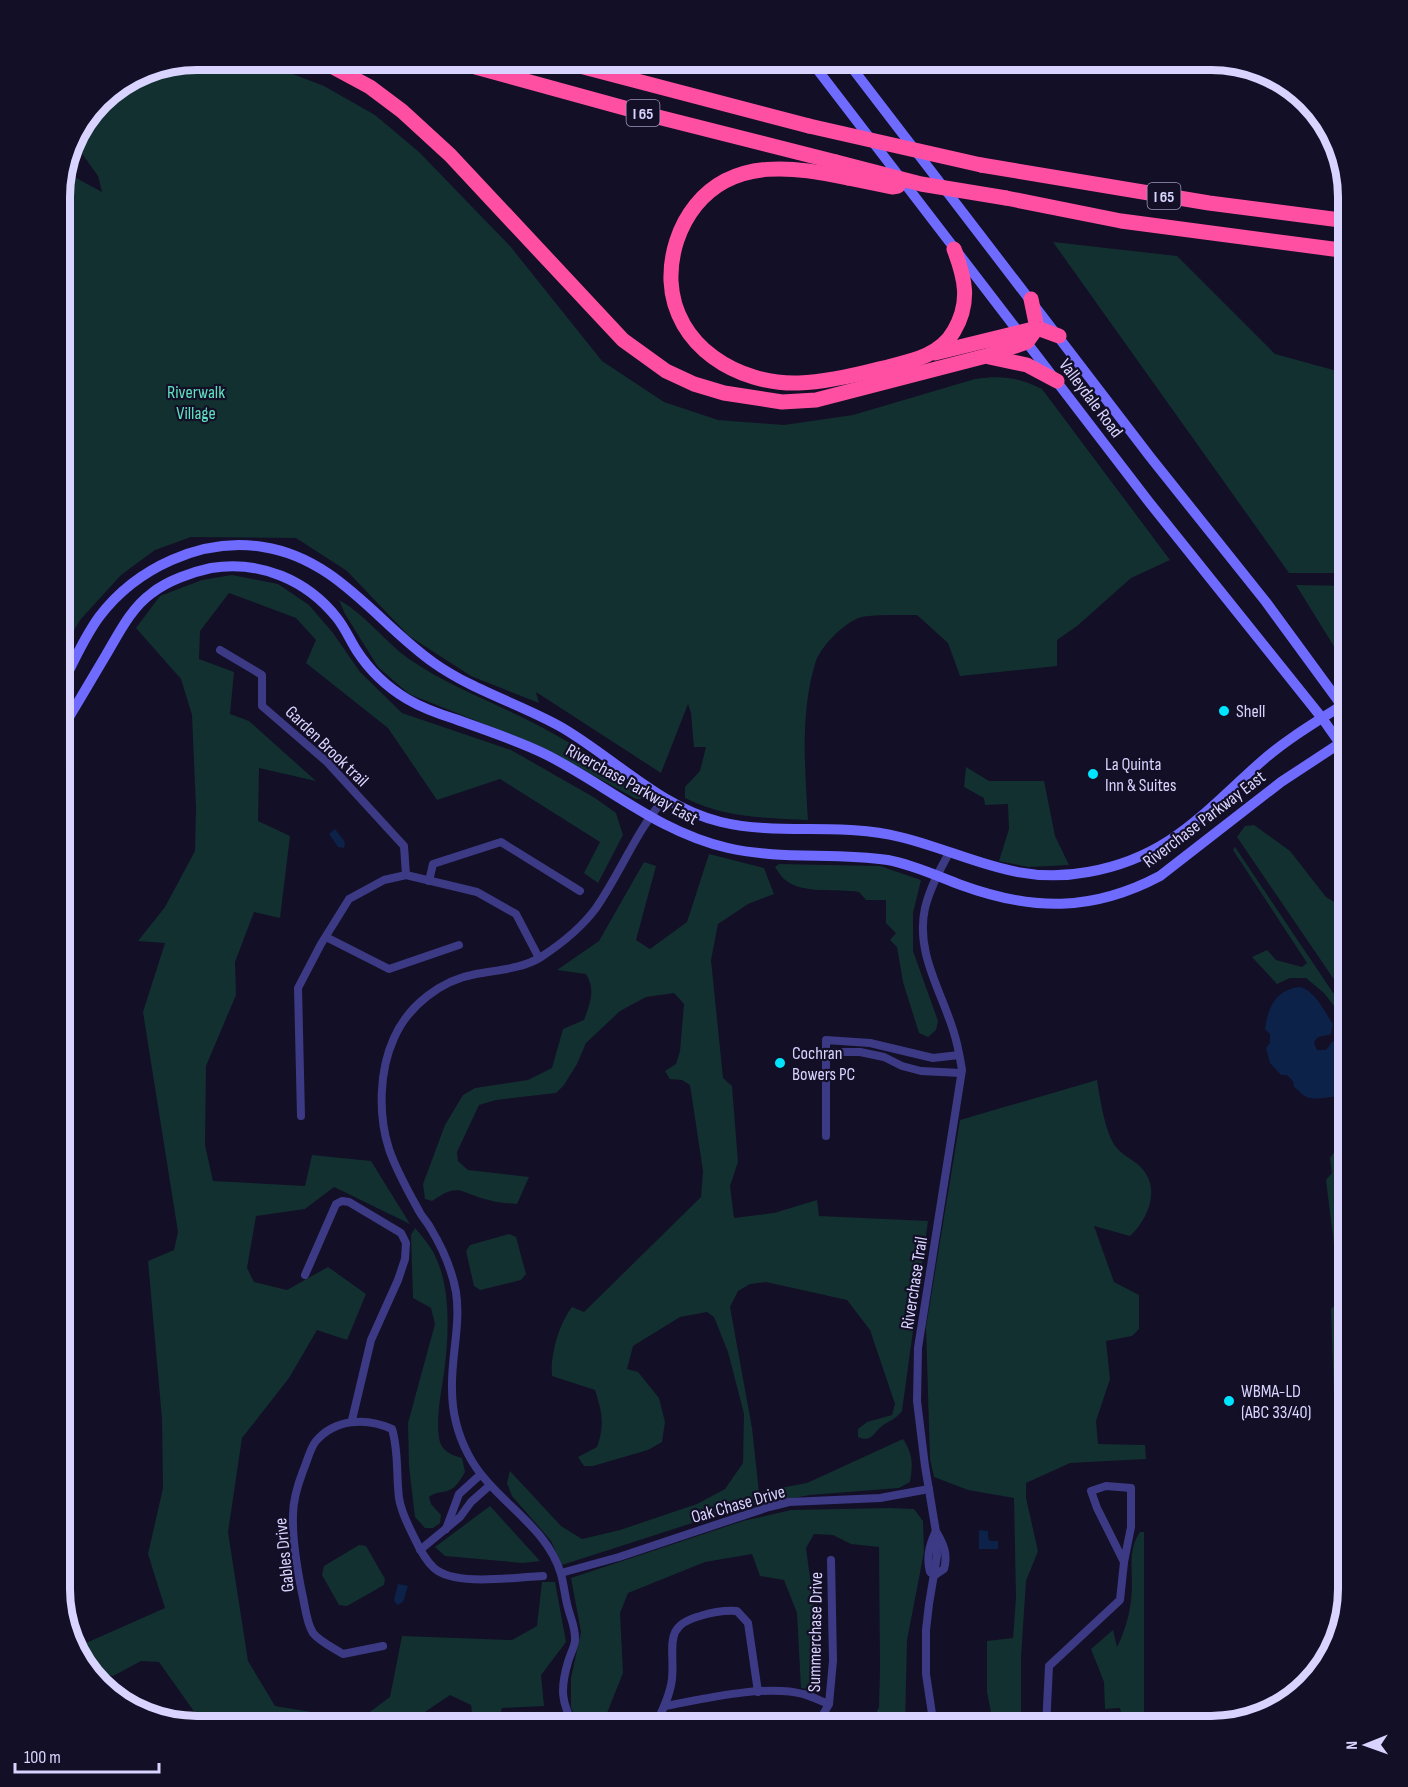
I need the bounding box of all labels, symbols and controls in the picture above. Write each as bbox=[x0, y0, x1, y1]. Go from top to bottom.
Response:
road number: I 65 bbox=[626, 100, 660, 126]
road number: I 65 bbox=[1148, 183, 1180, 209]
street label: Valleydale Road bbox=[1054, 355, 1127, 442]
park label: Riverwalk Village bbox=[167, 382, 225, 424]
street label: Garden Brook trail bbox=[281, 701, 373, 791]
place label: Shell bbox=[1236, 701, 1265, 722]
marker: Shell bbox=[1217, 704, 1231, 718]
street label: Riverchase Parkway East bbox=[562, 739, 702, 830]
place label: La Quinta Inn & Suites bbox=[1105, 754, 1176, 796]
street label: Riverchase Parkway East bbox=[1139, 766, 1270, 872]
marker: La Quinta Inn & Suites bbox=[1086, 767, 1100, 781]
place label: Cochran Bowers PC bbox=[792, 1043, 855, 1085]
marker: Cochran Bowers PC bbox=[773, 1056, 787, 1070]
street label: Riverchase Trail bbox=[897, 1235, 932, 1331]
place label: WBMA-LD (ABC 33/40) bbox=[1241, 1381, 1311, 1423]
marker: WBMA-LD (ABC 33/40) bbox=[1222, 1394, 1236, 1408]
street label: Oak Chase Drive bbox=[689, 1481, 788, 1528]
street label: Gables Drive bbox=[270, 1517, 299, 1593]
street label: Summerchase Drive bbox=[804, 1572, 827, 1692]
north arrow bbox=[1336, 1715, 1396, 1775]
scale bar bbox=[15, 1736, 159, 1774]
text: N bbox=[1343, 1741, 1362, 1750]
text: 100 m bbox=[24, 1747, 61, 1768]

